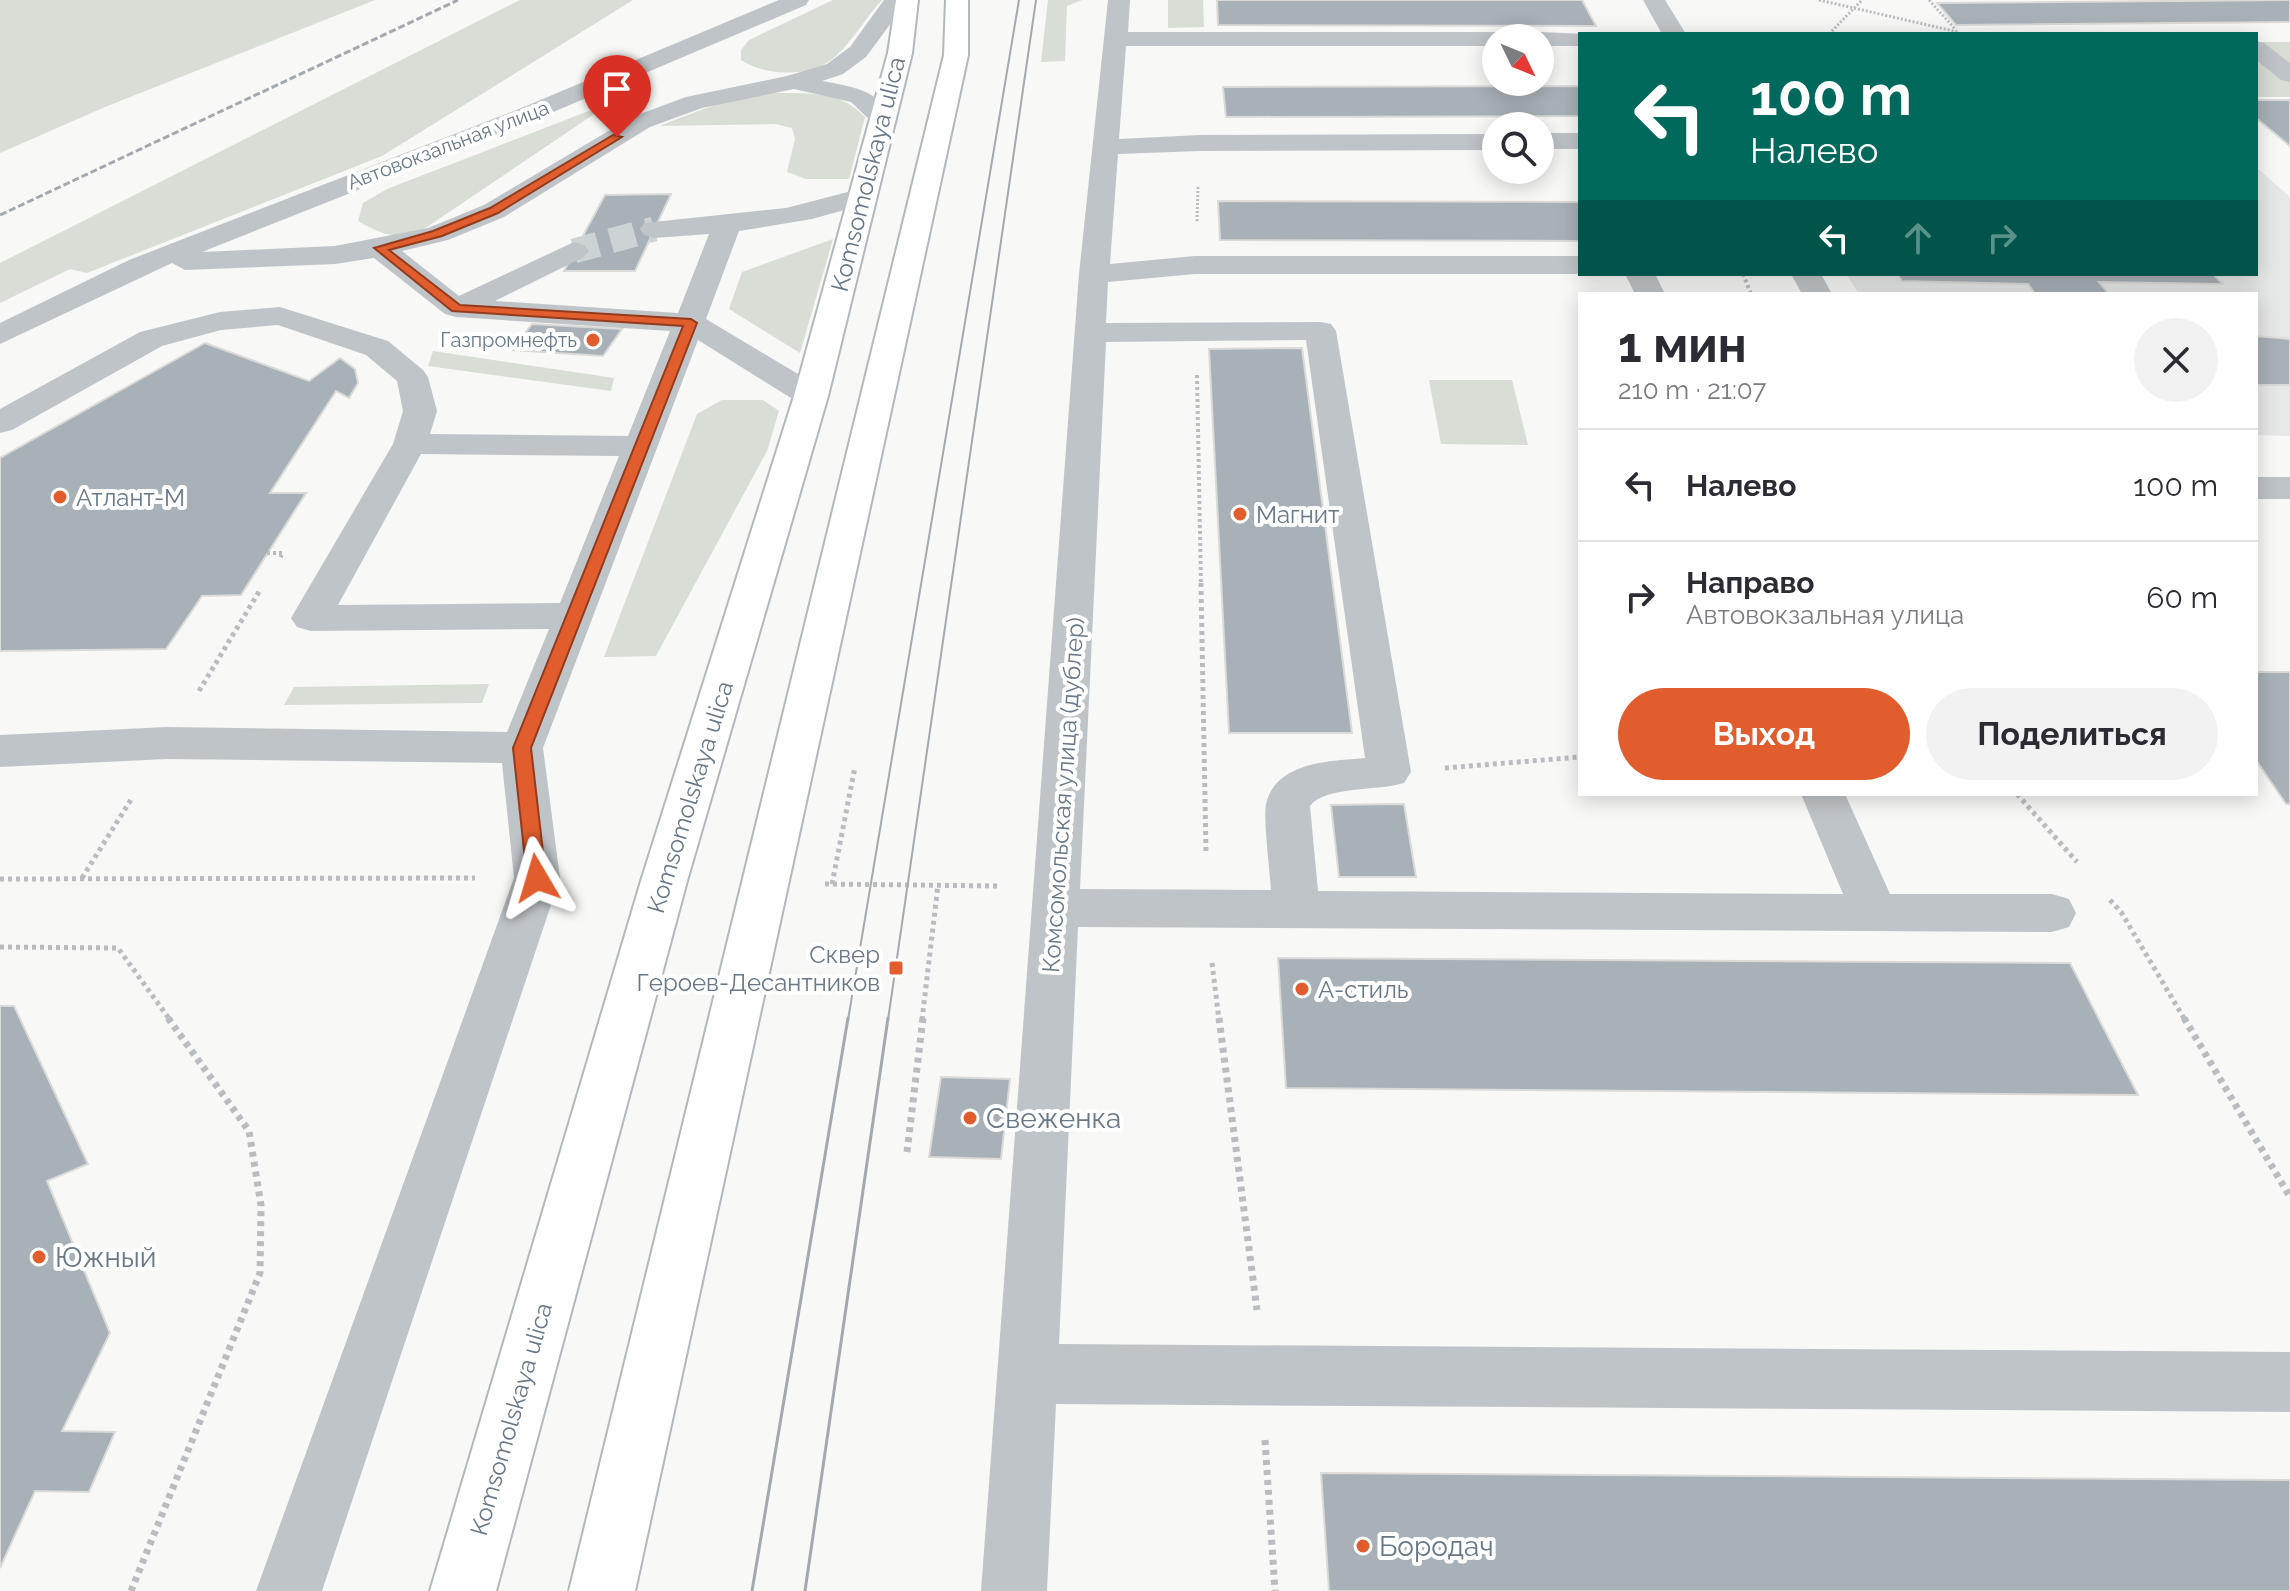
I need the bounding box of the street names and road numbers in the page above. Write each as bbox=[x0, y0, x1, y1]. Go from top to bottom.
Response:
street label: Komsomolskaya ulica bbox=[825, 54, 911, 294]
street label: Автовокзальная улица bbox=[344, 95, 552, 195]
street label: Комсомольская улица (дублер) bbox=[1036, 616, 1090, 974]
street label: Komsomolskaya ulica bbox=[641, 678, 739, 916]
street label: Komsomolskaya ulica bbox=[464, 1299, 558, 1539]

